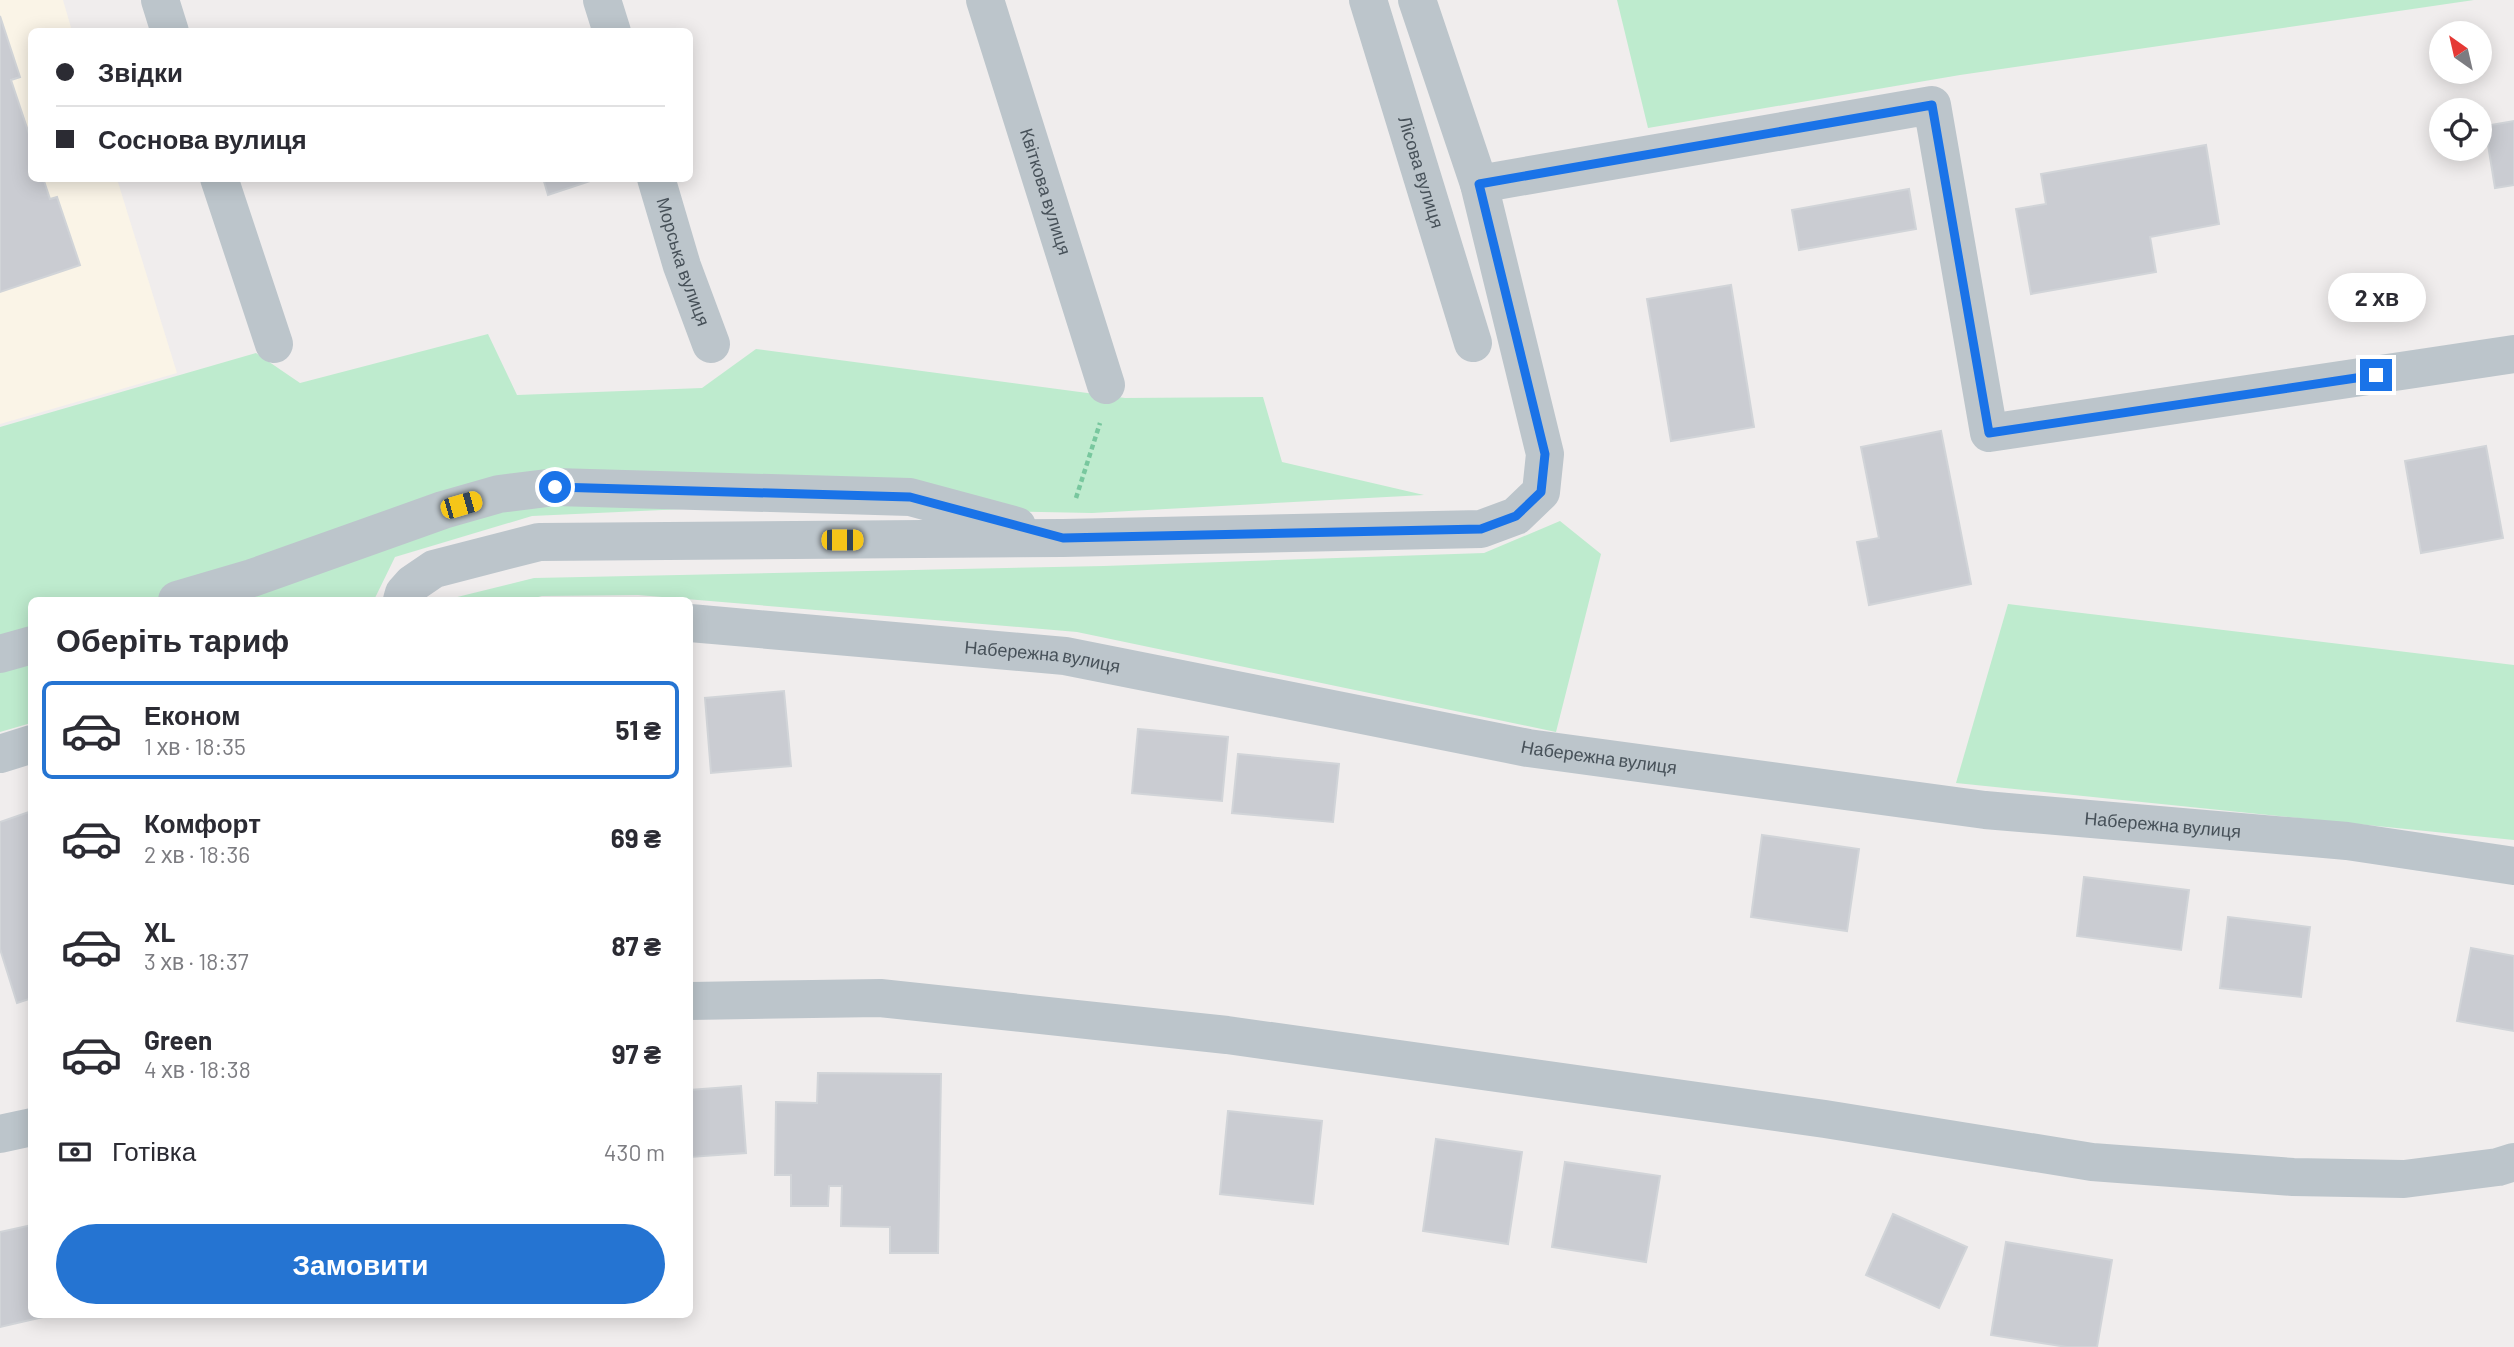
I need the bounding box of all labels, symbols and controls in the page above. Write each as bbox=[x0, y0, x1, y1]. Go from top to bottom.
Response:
north arrow bbox=[2429, 21, 2492, 84]
map controls bbox=[2429, 21, 2492, 161]
text: Звідки bbox=[98, 56, 183, 87]
button: locate bbox=[2429, 98, 2492, 161]
street label: Лісова вулиця bbox=[1394, 113, 1449, 231]
text: Соснова вулиця bbox=[98, 123, 307, 154]
street label: Квіткова вулиця bbox=[1016, 125, 1076, 258]
street label: Морська вулиця bbox=[652, 195, 715, 329]
callout: 2 хв bbox=[2327, 274, 2425, 322]
text: 2 хв bbox=[2355, 283, 2399, 311]
route end bbox=[2360, 359, 2392, 391]
route start bbox=[539, 471, 571, 503]
car bbox=[438, 489, 485, 521]
car bbox=[822, 530, 864, 551]
text: Оберіть тариф bbox=[56, 620, 289, 658]
street label: Набережна вулиця bbox=[964, 635, 1122, 677]
icon: car bbox=[60, 699, 123, 762]
text: Економ bbox=[144, 699, 240, 730]
text: 51 ₴ bbox=[616, 714, 661, 745]
text: 1 хв · 18:35 bbox=[144, 732, 246, 760]
street label: Набережна вулиця bbox=[1519, 735, 1678, 778]
icon: car bbox=[60, 807, 123, 870]
text: Комфорт bbox=[144, 807, 261, 838]
street label: Набережна вулиця bbox=[2084, 807, 2242, 842]
text: 69 ₴ bbox=[611, 822, 661, 853]
text: 2 хв · 18:36 bbox=[144, 840, 250, 868]
icon: car bbox=[60, 915, 123, 978]
text: XL bbox=[144, 916, 175, 947]
text: 87 ₴ bbox=[611, 930, 661, 961]
text: 3 хв · 18:37 bbox=[144, 947, 249, 975]
icon: car bbox=[60, 1023, 123, 1086]
text: Green bbox=[144, 1024, 212, 1055]
text: 97 ₴ bbox=[612, 1038, 661, 1069]
text: 4 хв · 18:38 bbox=[144, 1055, 251, 1083]
icon: cash bbox=[56, 1133, 94, 1171]
text: Готівка bbox=[112, 1135, 196, 1166]
text: 430 m bbox=[604, 1138, 665, 1166]
button: Замовити bbox=[56, 1224, 665, 1304]

